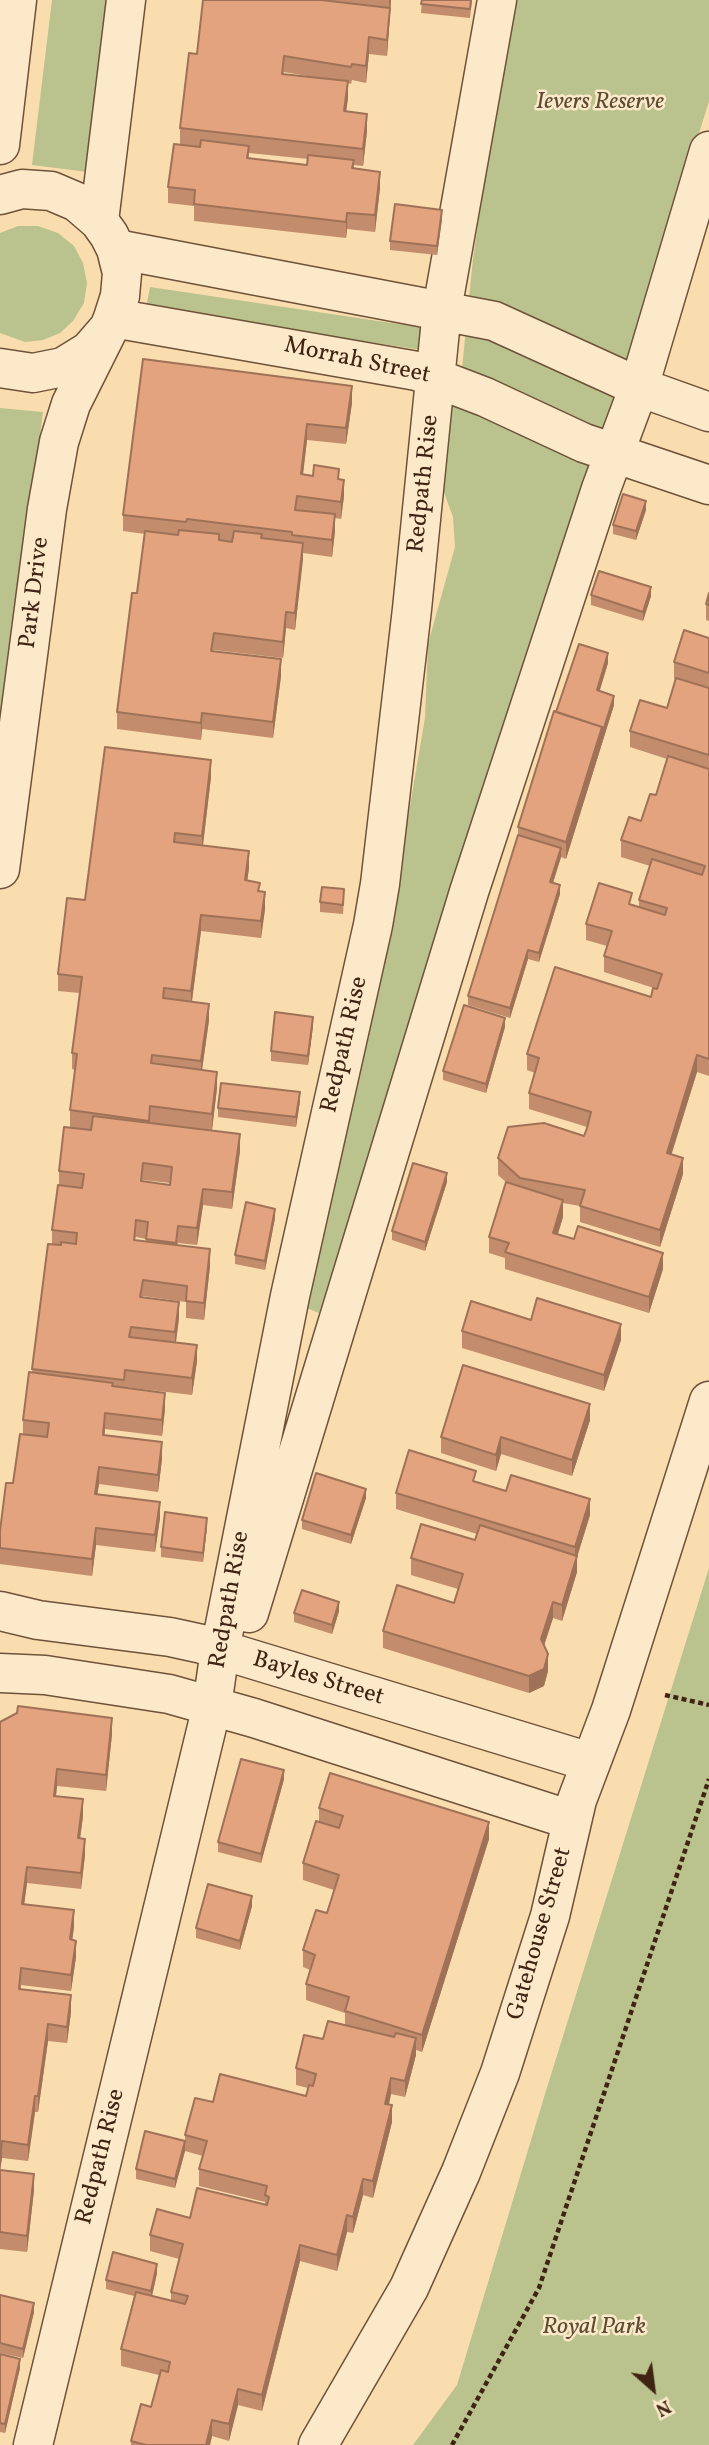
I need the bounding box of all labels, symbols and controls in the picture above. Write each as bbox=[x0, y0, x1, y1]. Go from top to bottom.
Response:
park label: Ievers Reserve bbox=[536, 90, 664, 118]
street label: Morrah Street bbox=[281, 332, 433, 392]
street label: Redpath Rise bbox=[403, 413, 447, 555]
street label: Park Drive bbox=[15, 535, 57, 651]
street label: Redpath Rise bbox=[316, 974, 376, 1116]
street label: Redpath Rise bbox=[205, 1529, 257, 1671]
street label: Bayles Street bbox=[249, 1646, 387, 1714]
street label: Gatehouse Street bbox=[503, 1844, 579, 2024]
street label: Redpath Rise bbox=[71, 2086, 133, 2228]
park label: Royal Park bbox=[542, 2315, 646, 2343]
north arrow bbox=[618, 2354, 688, 2424]
text: N bbox=[651, 2393, 675, 2422]

